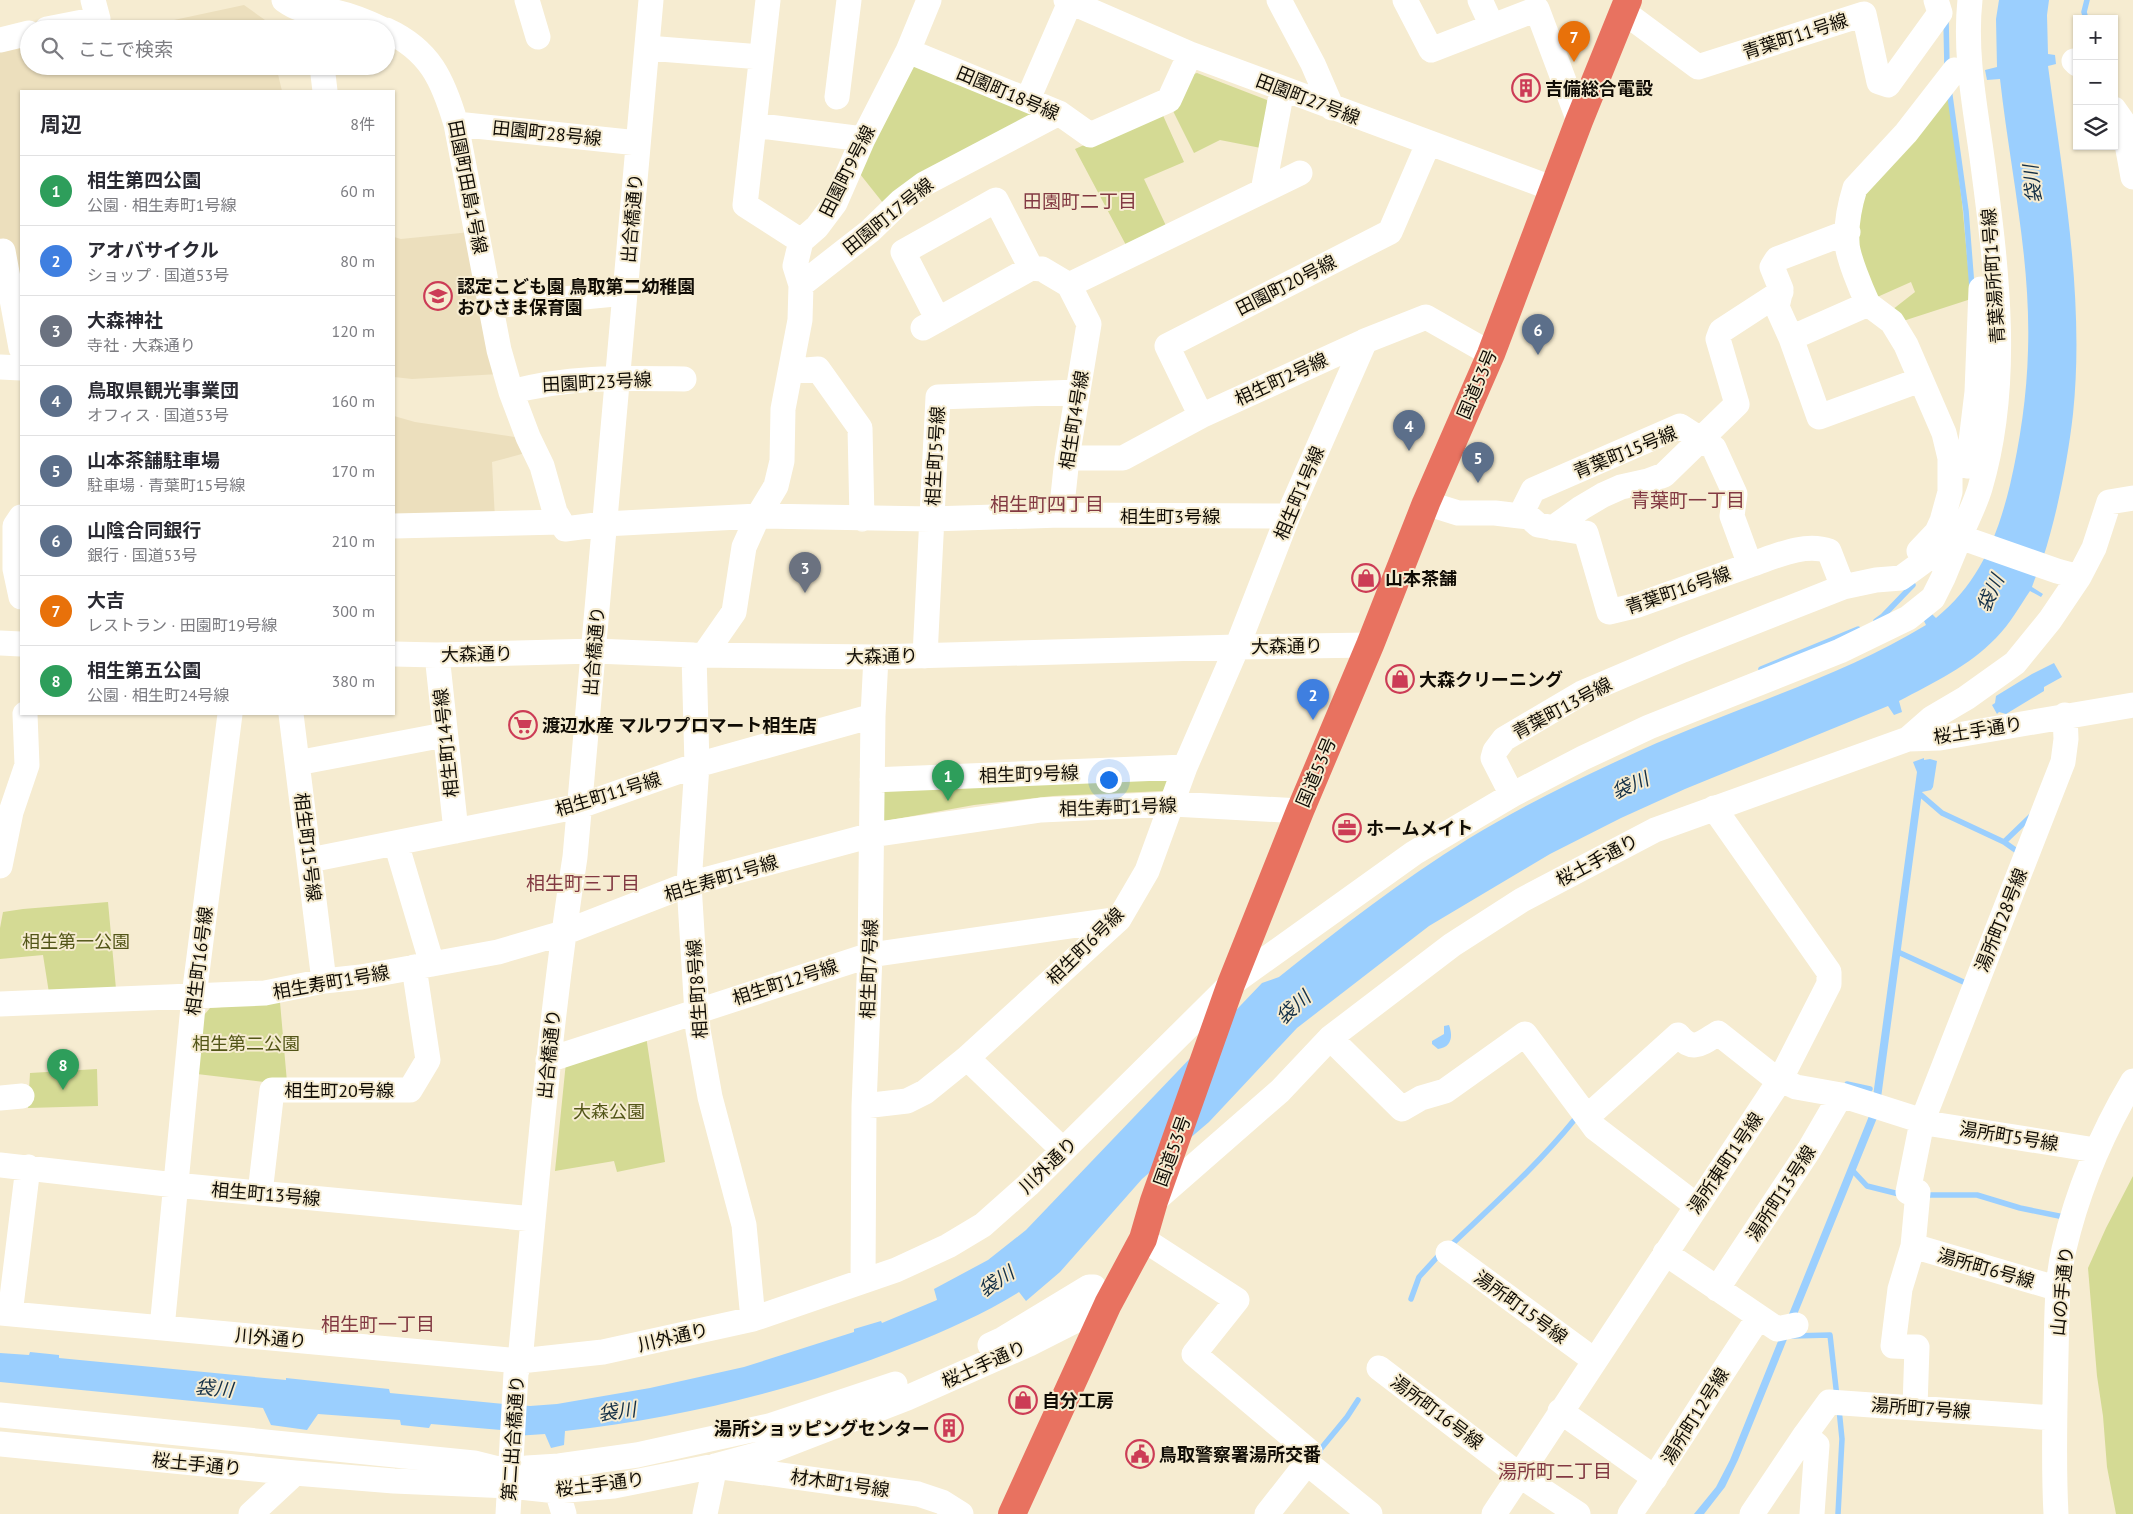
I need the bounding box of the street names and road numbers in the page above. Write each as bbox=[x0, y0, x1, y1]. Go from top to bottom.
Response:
street label: 青葉町11号線 bbox=[1739, 8, 1851, 64]
street label: 田園町18号線 bbox=[953, 61, 1063, 125]
street label: 田園町27号線 bbox=[1253, 69, 1363, 129]
street label: 田園町28号線 bbox=[491, 116, 603, 150]
street label: 田園町田島1号線 bbox=[444, 118, 492, 256]
street label: 田園町9号線 bbox=[814, 121, 880, 221]
street label: 出合橋通り bbox=[617, 172, 647, 264]
street label: 田園町17号線 bbox=[838, 173, 938, 259]
street label: 青葉湯所町1号線 bbox=[1977, 207, 2009, 345]
street label: 田園町20号線 bbox=[1232, 250, 1340, 320]
street label: 国道53号 bbox=[1452, 346, 1502, 422]
street label: 相生町2号線 bbox=[1231, 347, 1331, 411]
street label: 田園町23号線 bbox=[542, 368, 652, 396]
street label: 相生町4号線 bbox=[1055, 369, 1093, 471]
street label: 相生町5号線 bbox=[921, 406, 949, 506]
street label: 青葉町15号線 bbox=[1570, 421, 1680, 483]
street label: 相生町1号線 bbox=[1269, 443, 1329, 543]
street label: 相生町3号線 bbox=[1120, 505, 1220, 528]
street label: 青葉町16号線 bbox=[1622, 561, 1734, 619]
street label: 出合橋通り bbox=[579, 605, 609, 697]
street label: 大森通り bbox=[1251, 634, 1323, 658]
street label: 大森通り bbox=[441, 642, 513, 666]
street label: 大森通り bbox=[846, 644, 918, 668]
street label: 青葉町13号線 bbox=[1508, 672, 1616, 744]
street label: 相生町14号線 bbox=[429, 687, 463, 799]
street label: 桜土手通り bbox=[1932, 712, 2024, 748]
street label: 国道53号 bbox=[1291, 734, 1341, 810]
street label: 相生町9号線 bbox=[979, 761, 1079, 787]
street label: 相生町11号線 bbox=[552, 767, 664, 821]
street label: 相生町15号線 bbox=[290, 791, 326, 903]
street label: 相生寿町1号線 bbox=[1059, 793, 1177, 821]
street label: 桜土手通り bbox=[1552, 829, 1642, 891]
street label: 相生寿町1号線 bbox=[661, 850, 781, 906]
street label: 湯所町28号線 bbox=[1970, 865, 2032, 975]
street label: 相生町6号線 bbox=[1042, 903, 1128, 989]
street label: 相生町16号線 bbox=[181, 905, 217, 1017]
street label: 相生町7号線 bbox=[856, 919, 882, 1019]
street label: 相生町8号線 bbox=[682, 938, 712, 1040]
street label: 相生町12号線 bbox=[729, 954, 841, 1010]
street label: 相生寿町1号線 bbox=[271, 960, 391, 1004]
street label: 出合橋通り bbox=[533, 1008, 565, 1100]
street label: 相生町20号線 bbox=[284, 1079, 394, 1102]
street label: 湯所東町1号線 bbox=[1683, 1108, 1767, 1218]
street label: 国道53号 bbox=[1149, 1112, 1195, 1190]
street label: 湯所町5号線 bbox=[1958, 1117, 2060, 1155]
street label: 川外通り bbox=[1014, 1132, 1082, 1198]
street label: 湯所町13号線 bbox=[1742, 1141, 1820, 1245]
street label: 相生町13号線 bbox=[210, 1178, 322, 1210]
street label: 湯所町6号線 bbox=[1935, 1243, 2037, 1293]
street label: 山の手通り bbox=[2046, 1245, 2078, 1337]
street label: 湯所町15号線 bbox=[1470, 1265, 1572, 1349]
street label: 川外通り bbox=[635, 1318, 711, 1356]
street label: 川外通り bbox=[234, 1323, 308, 1353]
street label: 桜土手通り bbox=[938, 1335, 1030, 1393]
street label: 湯所町12号線 bbox=[1656, 1363, 1734, 1469]
street label: 湯所町16号線 bbox=[1386, 1370, 1488, 1454]
street label: 第二出合橋通り bbox=[497, 1374, 529, 1502]
street label: 湯所町7号線 bbox=[1870, 1393, 1972, 1423]
street label: 桜土手通り bbox=[151, 1448, 243, 1480]
street label: 材木町1号線 bbox=[789, 1465, 891, 1501]
street label: 桜土手通り bbox=[554, 1467, 646, 1501]

